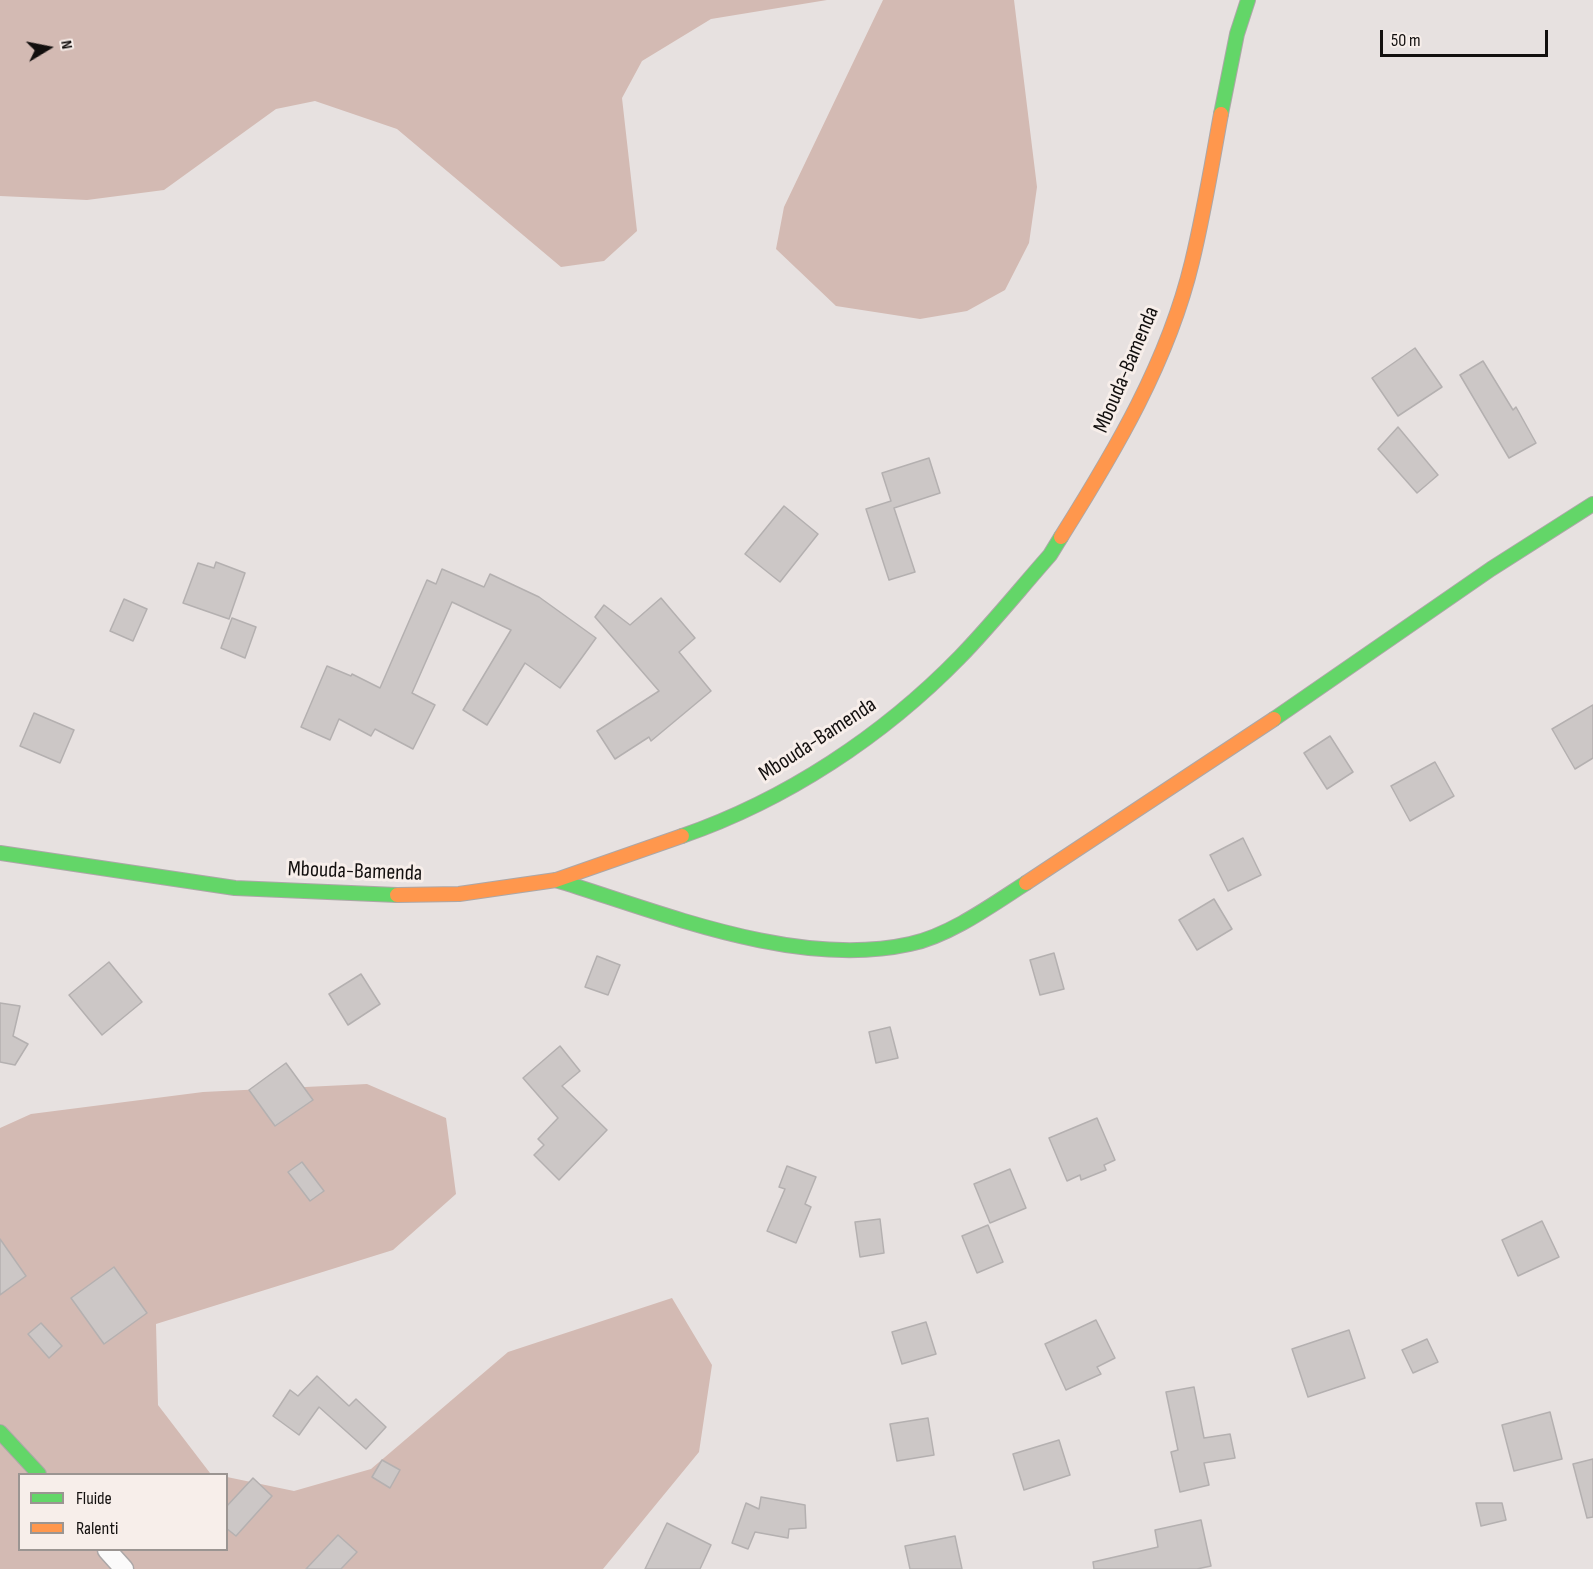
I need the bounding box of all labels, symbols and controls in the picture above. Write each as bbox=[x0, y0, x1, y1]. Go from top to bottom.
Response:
north arrow bbox=[18, 18, 78, 78]
scale bar bbox=[1383, 18, 1551, 56]
text: 50 m bbox=[1391, 30, 1421, 51]
text: N bbox=[56, 39, 76, 51]
street label: Mbouda-Bamenda bbox=[1089, 303, 1165, 437]
street label: Mbouda-Bamenda bbox=[754, 692, 882, 788]
street label: Mbouda-Bamenda bbox=[287, 856, 423, 888]
legend bbox=[18, 1473, 228, 1551]
text: Fluide bbox=[76, 1488, 112, 1509]
text: Ralenti bbox=[76, 1518, 118, 1539]

